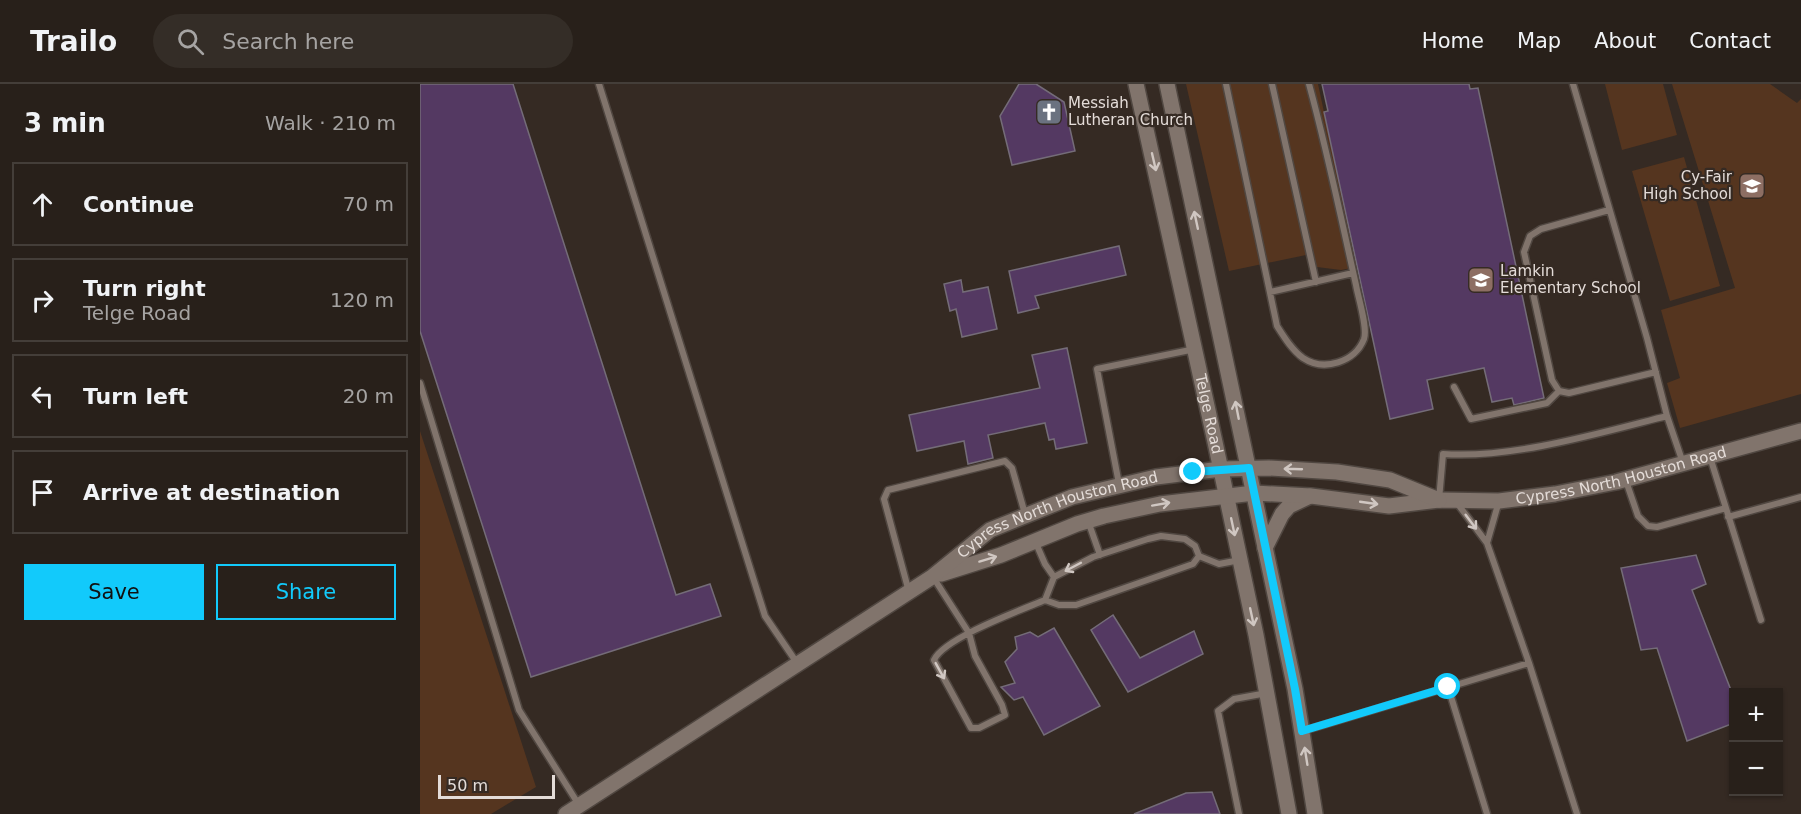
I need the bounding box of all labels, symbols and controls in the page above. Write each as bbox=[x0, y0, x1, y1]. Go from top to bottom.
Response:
search box bbox=[153, 14, 573, 68]
text: Trailo bbox=[30, 25, 117, 58]
icon: search bbox=[174, 25, 207, 58]
text: Search here bbox=[222, 29, 354, 54]
text: Home bbox=[1422, 29, 1484, 53]
text: Map bbox=[1517, 29, 1561, 53]
text: About bbox=[1594, 29, 1656, 53]
text: Contact bbox=[1689, 29, 1771, 53]
place label: Messiah Lutheran Church bbox=[1068, 94, 1193, 129]
church icon: Messiah Lutheran Church bbox=[1034, 97, 1064, 127]
text: 3 min bbox=[24, 108, 106, 138]
text: Walk · 210 m bbox=[265, 111, 396, 135]
one-way arrow bbox=[1148, 152, 1160, 171]
place label: Cy-Fair High School bbox=[1643, 168, 1733, 203]
school or university icon: Cy-Fair High School bbox=[1737, 171, 1767, 201]
icon: ahead bbox=[26, 188, 59, 221]
text: Continue bbox=[83, 192, 194, 217]
text: 70 m bbox=[343, 192, 394, 216]
one-way arrow bbox=[1190, 210, 1202, 229]
place label: Lamkin Elementary School bbox=[1500, 262, 1641, 297]
school or university icon: Lamkin Elementary School bbox=[1466, 265, 1496, 295]
text: Turn right bbox=[83, 276, 206, 301]
icon: right bbox=[26, 284, 59, 317]
text: 120 m bbox=[330, 288, 394, 312]
text: Telge Road bbox=[83, 301, 191, 325]
street label: Telge Road bbox=[1191, 371, 1226, 456]
icon: left bbox=[26, 380, 59, 413]
text: Turn left bbox=[83, 384, 188, 409]
text: 20 m bbox=[343, 384, 394, 408]
one-way arrow bbox=[1231, 401, 1242, 421]
street label: Cypress North Houston Road bbox=[1515, 443, 1729, 508]
route end bbox=[1179, 458, 1205, 484]
one-way arrow bbox=[1284, 463, 1304, 474]
street label: Cypress North Houston Road bbox=[953, 468, 1160, 562]
icon: arrive bbox=[26, 476, 59, 509]
text: Arrive at destination bbox=[83, 480, 340, 505]
one-way arrow bbox=[1358, 497, 1378, 508]
one-way arrow bbox=[1151, 498, 1171, 509]
one-way arrow bbox=[1464, 513, 1477, 529]
one-way arrow bbox=[1228, 517, 1239, 537]
one-way arrow bbox=[978, 553, 997, 564]
one-way arrow bbox=[1065, 562, 1083, 573]
button: Save bbox=[24, 564, 204, 620]
button: Share bbox=[216, 564, 396, 620]
one-way arrow bbox=[1247, 606, 1258, 626]
one-way arrow bbox=[934, 662, 946, 679]
route start bbox=[1434, 673, 1460, 699]
map controls bbox=[1729, 688, 1783, 796]
button: + bbox=[1729, 688, 1783, 742]
button: − bbox=[1729, 742, 1783, 796]
one-way arrow bbox=[1300, 747, 1311, 767]
scale bar bbox=[438, 772, 555, 800]
text: 50 m bbox=[447, 776, 488, 795]

